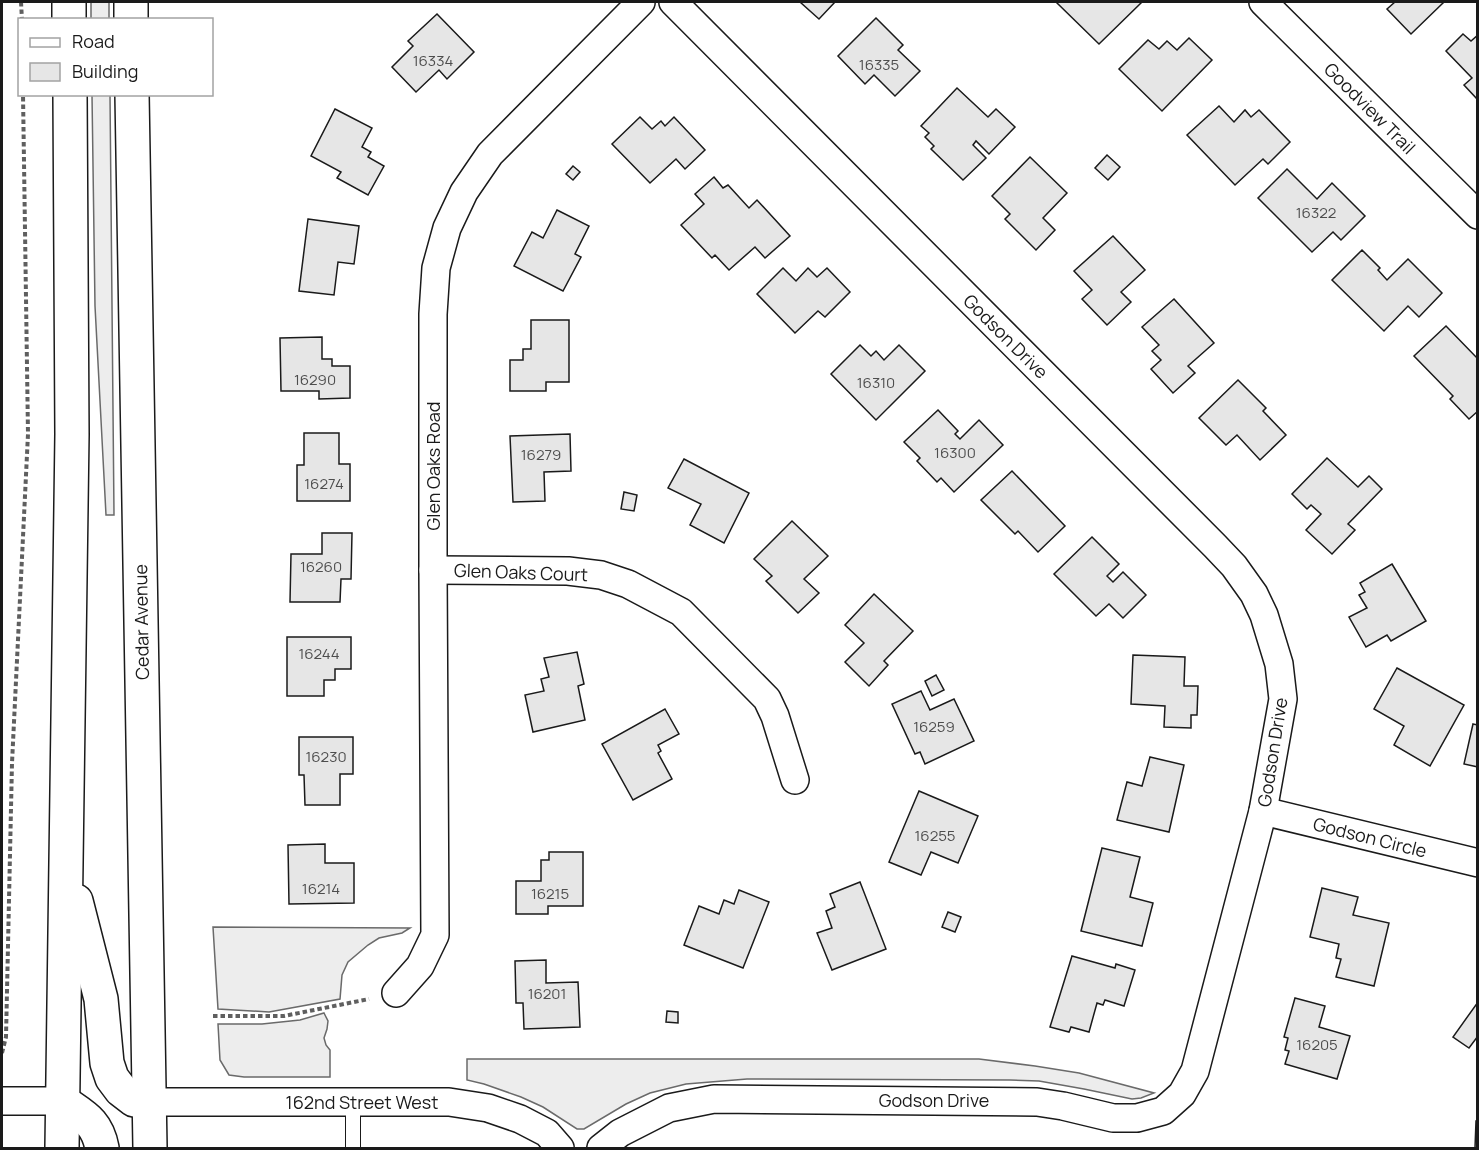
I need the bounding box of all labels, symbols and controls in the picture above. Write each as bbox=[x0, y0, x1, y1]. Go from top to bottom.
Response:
legend bbox=[18, 18, 213, 96]
text: Road bbox=[72, 29, 115, 53]
house number: 16334 bbox=[413, 50, 453, 71]
house number: 16335 bbox=[859, 54, 899, 75]
street label: Goodview Trail bbox=[1319, 57, 1421, 159]
text: Building bbox=[72, 59, 138, 83]
house number: 16322 bbox=[1296, 202, 1336, 223]
street label: Godson Drive bbox=[958, 288, 1054, 384]
house number: 16290 bbox=[294, 369, 336, 390]
house number: 16310 bbox=[857, 372, 895, 393]
street label: Glen Oaks Road bbox=[421, 402, 445, 530]
house number: 16300 bbox=[934, 442, 976, 463]
house number: 16279 bbox=[521, 444, 561, 465]
house number: 16274 bbox=[304, 473, 344, 494]
house number: 16260 bbox=[300, 556, 342, 577]
street label: Glen Oaks Court bbox=[454, 558, 588, 586]
street label: Cedar Avenue bbox=[128, 564, 154, 680]
house number: 16244 bbox=[298, 643, 340, 664]
street label: Godson Drive bbox=[1252, 696, 1292, 808]
house number: 16259 bbox=[913, 716, 955, 737]
house number: 16230 bbox=[305, 746, 347, 767]
street label: Godson Circle bbox=[1311, 811, 1429, 863]
house number: 16255 bbox=[914, 825, 956, 846]
house number: 16214 bbox=[302, 878, 340, 899]
house number: 16215 bbox=[531, 883, 569, 904]
house number: 16201 bbox=[528, 983, 566, 1004]
house number: 16205 bbox=[1296, 1034, 1338, 1055]
street label: Godson Drive bbox=[879, 1088, 989, 1112]
street label: 162nd Street West bbox=[286, 1090, 438, 1114]

